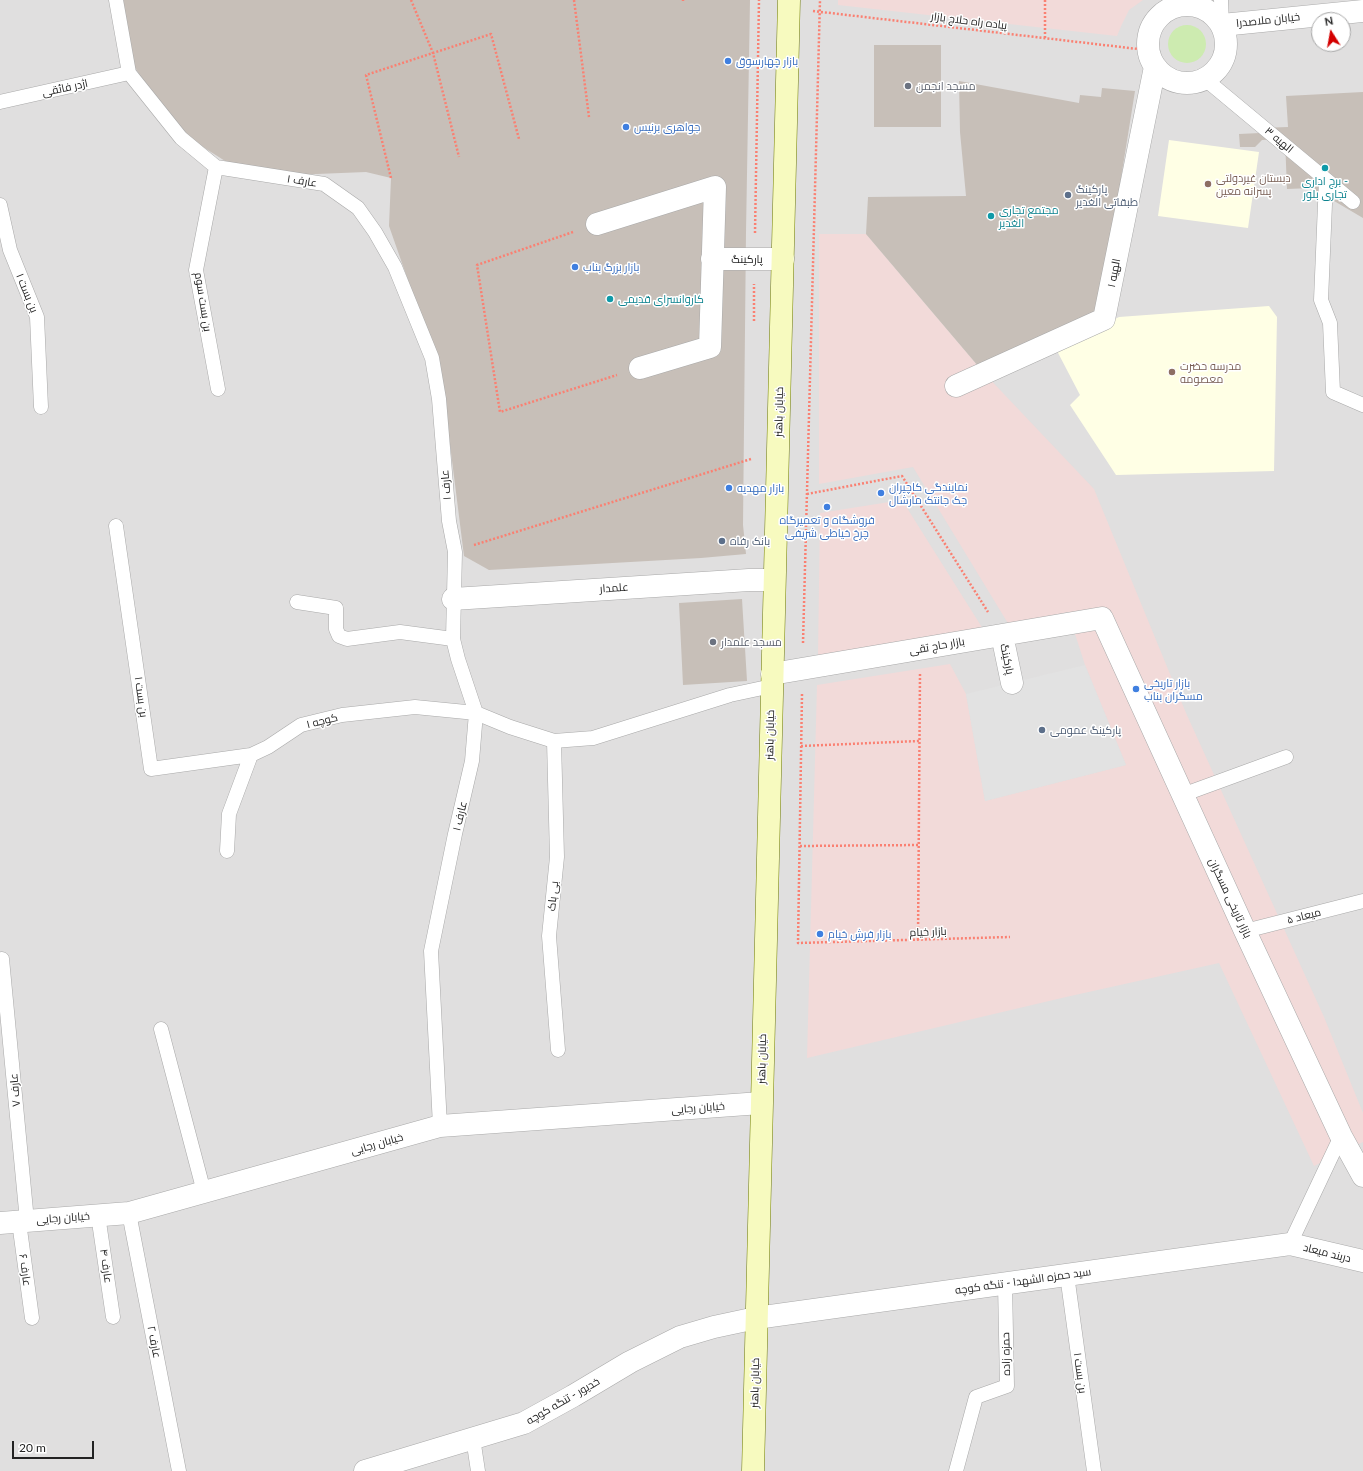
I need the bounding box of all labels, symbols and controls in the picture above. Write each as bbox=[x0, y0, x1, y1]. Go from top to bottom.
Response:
street label: پیاده راه حلاج بازار bbox=[930, 10, 1008, 32]
street label: خیابان ملاصدرا bbox=[1235, 10, 1301, 30]
north arrow bbox=[1311, 12, 1351, 52]
text: N bbox=[1323, 14, 1334, 28]
place label: بازار چهارسوق bbox=[736, 54, 798, 68]
marker: بازار چهارسوق bbox=[723, 56, 733, 66]
street label: اژدر فائقی bbox=[41, 77, 89, 99]
place label: مسجد انجمن bbox=[916, 79, 975, 93]
marker: مسجد انجمن bbox=[903, 81, 913, 91]
place label: جواهری برنیس bbox=[634, 120, 700, 134]
marker: جواهری برنیس bbox=[621, 122, 631, 132]
street label: الهیه ۳ bbox=[1262, 124, 1296, 156]
marker: برج اداری - تجاری بلور bbox=[1320, 163, 1330, 173]
place label: دبستان غیردولتی پسرانه معین bbox=[1216, 171, 1291, 197]
street label: عارف ۱ bbox=[286, 172, 318, 190]
place label: برج اداری - تجاری بلور bbox=[1302, 174, 1348, 200]
marker: دبستان غیردولتی پسرانه معین bbox=[1203, 179, 1213, 189]
place label: پارکینگ طبقاتی الغدیر bbox=[1076, 182, 1138, 208]
marker: پارکینگ طبقاتی الغدیر bbox=[1063, 190, 1073, 200]
place label: مجتمع تجاری الغدیر bbox=[999, 203, 1059, 229]
marker: مجتمع تجاری الغدیر bbox=[986, 211, 996, 221]
street label: پارکینگ bbox=[731, 252, 763, 266]
street label: الهیه ۱ bbox=[1105, 257, 1123, 289]
place label: بازار بزرگ بناب bbox=[583, 260, 639, 274]
marker: بازار بزرگ بناب bbox=[570, 262, 580, 272]
street label: بن بست سوم bbox=[192, 271, 214, 333]
street label: بن بست ۱ bbox=[13, 272, 41, 314]
place label: کاروانسرای قدیمی bbox=[618, 292, 704, 306]
marker: کاروانسرای قدیمی bbox=[605, 294, 615, 304]
place label: مدرسه حضرت معصومه bbox=[1180, 359, 1241, 385]
marker: مدرسه حضرت معصومه bbox=[1167, 367, 1177, 377]
street label: خیابان باهنر bbox=[772, 387, 786, 437]
street label: عارف ۱ bbox=[438, 469, 454, 501]
place label: نمایندگی کاچیران جک جانتک مارشال bbox=[889, 480, 968, 506]
place label: بازار مهدیه bbox=[737, 481, 784, 495]
marker: بازار مهدیه bbox=[724, 483, 734, 493]
marker: نمایندگی کاچیران جک جانتک مارشال bbox=[876, 488, 886, 498]
marker: فروشگاه و تعمیرگاه چرخ خیاطی شریفی bbox=[822, 502, 832, 512]
place label: فروشگاه و تعمیرگاه چرخ خیاطی شریفی bbox=[779, 513, 875, 539]
place label: بانک رفاه bbox=[730, 534, 770, 548]
marker: بانک رفاه bbox=[717, 536, 727, 546]
street label: علمدار bbox=[599, 580, 629, 596]
place label: مسجد علمدار bbox=[721, 635, 782, 649]
street label: بازار حاج تقی bbox=[908, 635, 966, 657]
marker: مسجد علمدار bbox=[708, 637, 718, 647]
street label: پارکینگ bbox=[997, 642, 1017, 676]
street label: بن بست ۱ bbox=[132, 676, 150, 718]
place label: بازار تاریخی مسگران بناب bbox=[1144, 676, 1203, 702]
marker: بازار تاریخی مسگران بناب bbox=[1131, 684, 1141, 694]
street label: خیابان باهنر bbox=[763, 710, 777, 760]
street label: کوچه ۱ bbox=[305, 711, 339, 731]
place label: پارکینگ عمومی bbox=[1050, 723, 1121, 737]
marker: پارکینگ عمومی bbox=[1037, 725, 1047, 735]
street label: عارف ۱ bbox=[450, 800, 470, 832]
street label: بازار تاریخی مسگران bbox=[1206, 856, 1254, 940]
street label: بی باک bbox=[545, 880, 561, 912]
street label: میعاد ۵ bbox=[1286, 905, 1322, 927]
street label: بازار خیام bbox=[909, 925, 947, 939]
place label: بازار فرش خیام bbox=[828, 927, 891, 941]
marker: بازار فرش خیام bbox=[815, 929, 825, 939]
street label: خیابان باهنر bbox=[755, 1034, 769, 1084]
street label: عارف ۷ bbox=[7, 1073, 23, 1107]
street label: خیابان رجایی bbox=[671, 1100, 725, 1116]
street label: خیابان رجایی bbox=[349, 1130, 405, 1158]
street label: خیابان رجایی bbox=[36, 1210, 90, 1226]
street label: دربند میعاد bbox=[1302, 1241, 1352, 1265]
street label: عارف ۴ bbox=[97, 1248, 115, 1284]
street label: عارف ۶ bbox=[16, 1253, 34, 1287]
street label: سید حمزه الشهدا - تنگه کوچه bbox=[954, 1265, 1092, 1297]
street label: عارف ۲ bbox=[144, 1325, 164, 1359]
street label: حمزه زاده bbox=[999, 1332, 1013, 1376]
street label: بن بست ۱ bbox=[1071, 1352, 1089, 1394]
street label: خیابان باهنر bbox=[748, 1358, 762, 1408]
street label: خدیور - تنگه کوچه bbox=[524, 1375, 602, 1427]
scale bar bbox=[14, 1433, 96, 1459]
text: 20 m bbox=[19, 1440, 46, 1455]

